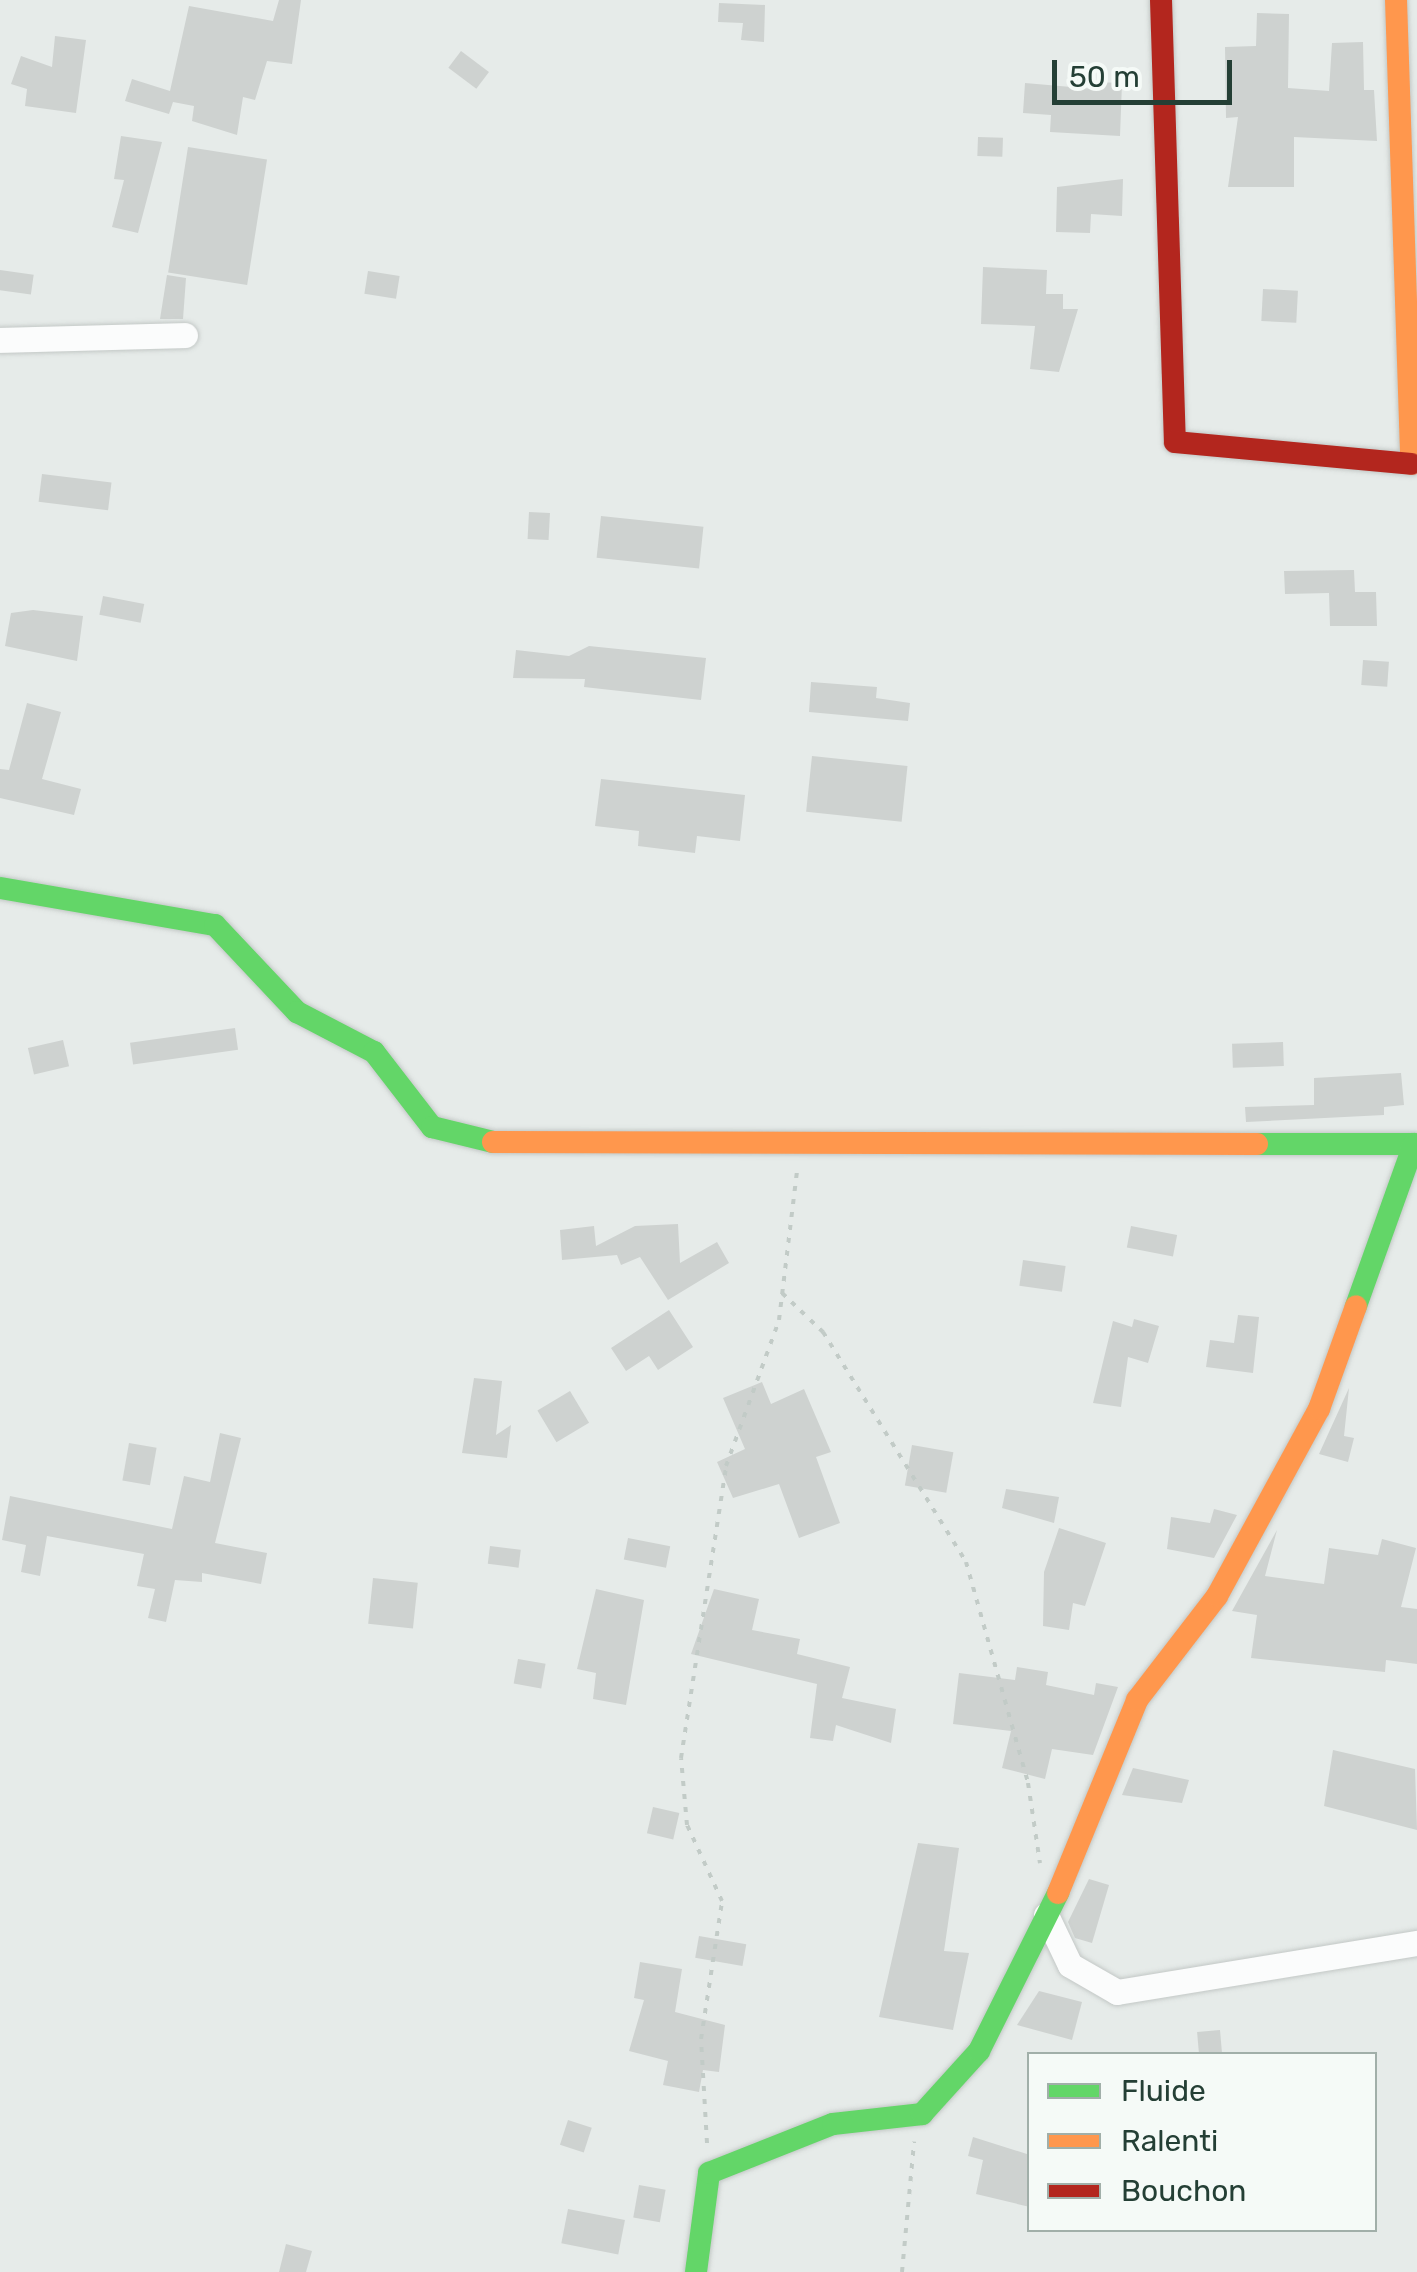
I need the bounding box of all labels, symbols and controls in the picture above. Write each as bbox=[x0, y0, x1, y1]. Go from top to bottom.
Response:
scale bar bbox=[1057, 40, 1237, 102]
text: 50 m bbox=[1069, 59, 1140, 95]
legend bbox=[1027, 2052, 1377, 2232]
text: Fluide bbox=[1121, 2073, 1206, 2109]
text: Ralenti bbox=[1121, 2123, 1218, 2159]
text: Bouchon bbox=[1121, 2173, 1247, 2209]

